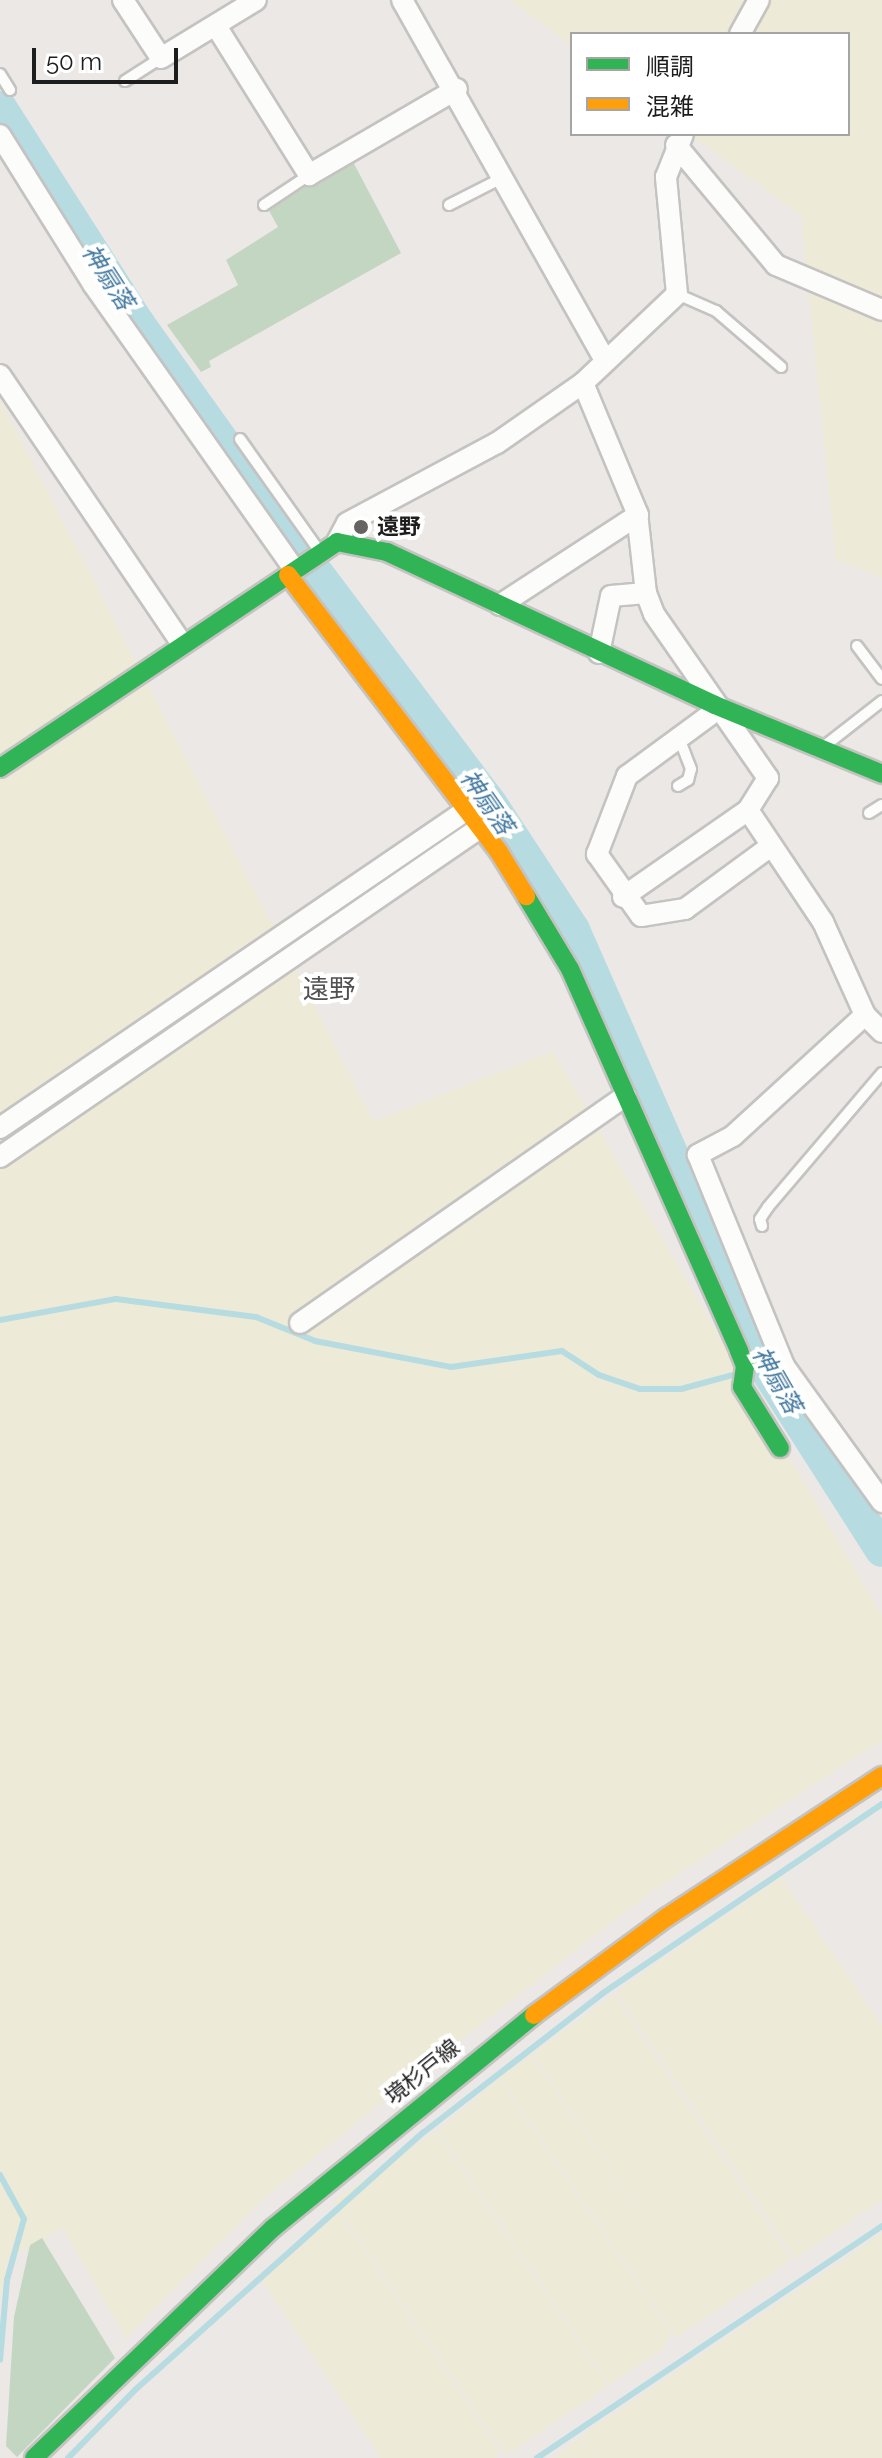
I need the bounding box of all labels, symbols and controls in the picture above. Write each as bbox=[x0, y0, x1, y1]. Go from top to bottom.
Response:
scale bar bbox=[36, 32, 182, 82]
legend bbox=[570, 32, 850, 136]
text: 50 m bbox=[46, 47, 102, 76]
text: 順調 bbox=[646, 52, 694, 81]
text: 混雑 bbox=[646, 92, 694, 121]
water label: 神扇落 bbox=[76, 239, 140, 315]
place label: 遠野 bbox=[377, 514, 421, 540]
marker: 遠野 bbox=[352, 518, 370, 536]
water label: 神扇落 bbox=[455, 764, 519, 840]
district label: 遠野 bbox=[303, 974, 355, 1006]
water label: 神扇落 bbox=[747, 1342, 807, 1418]
street label: 境杉戸線 bbox=[379, 2034, 465, 2110]

